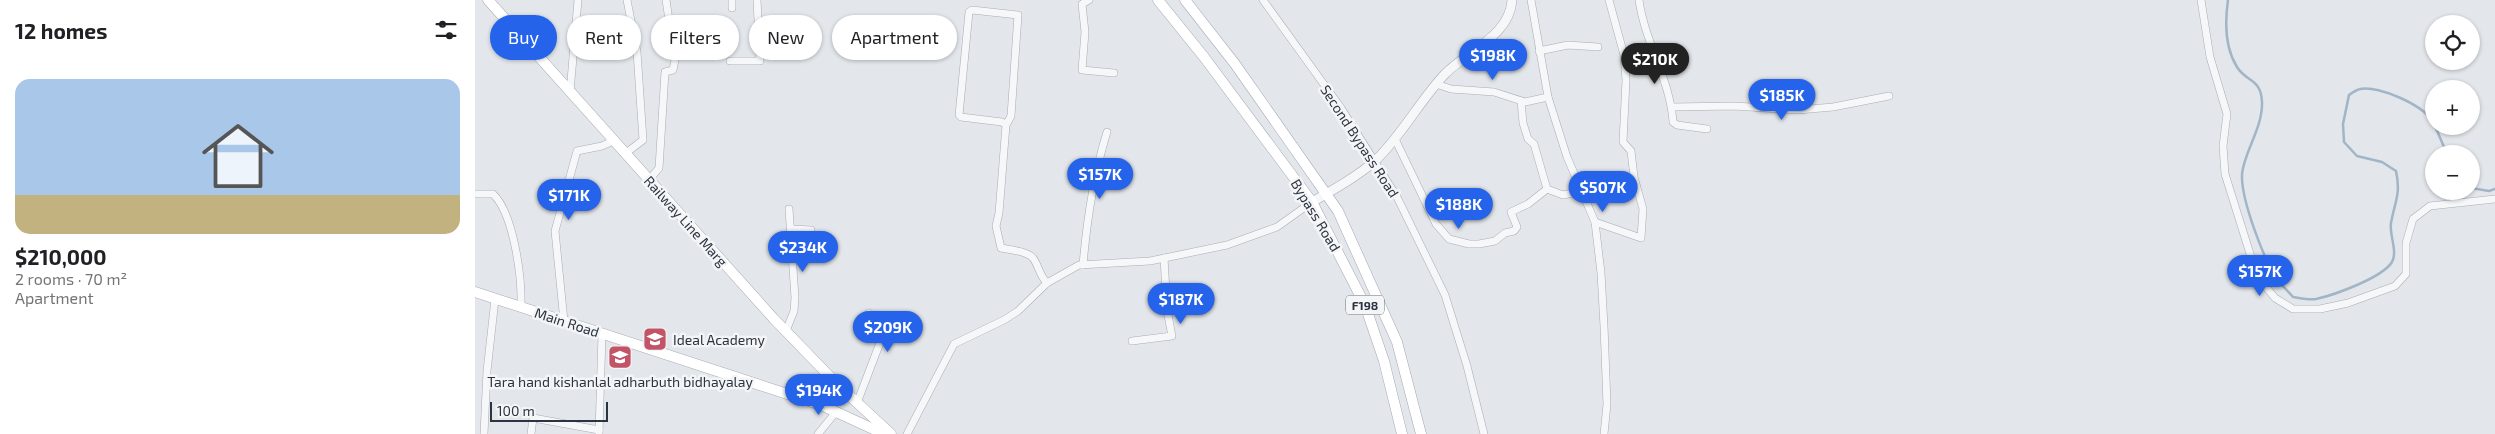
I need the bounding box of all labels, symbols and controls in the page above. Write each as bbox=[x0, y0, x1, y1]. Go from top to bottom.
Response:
chip: Buy bbox=[490, 15, 557, 60]
chip: Rent bbox=[567, 15, 641, 60]
chip: Filters bbox=[651, 15, 739, 60]
chip: New bbox=[749, 15, 822, 60]
chip: Apartment bbox=[832, 15, 957, 60]
map controls bbox=[2425, 15, 2480, 200]
button: locate bbox=[2425, 15, 2480, 70]
icon: filters bbox=[432, 16, 460, 44]
text: 12 homes bbox=[15, 18, 107, 43]
pin: $198K bbox=[1458, 38, 1528, 81]
pin: $210K bbox=[1620, 42, 1690, 85]
text: $198K bbox=[1470, 45, 1516, 64]
text: $210K bbox=[1632, 49, 1678, 68]
pin: $185K bbox=[1747, 78, 1817, 121]
button: + bbox=[2425, 80, 2480, 135]
street label: Second Bypass Road bbox=[1317, 82, 1403, 200]
text: $185K bbox=[1759, 85, 1805, 104]
icon: home bbox=[193, 111, 283, 201]
button: − bbox=[2425, 145, 2480, 200]
pin: $157K bbox=[1065, 158, 1135, 200]
text: $157K bbox=[1078, 164, 1122, 183]
pin: $507K bbox=[1568, 170, 1638, 213]
street label: Railway Line Marg bbox=[641, 172, 731, 270]
street label: Bypass Road bbox=[1288, 176, 1344, 254]
text: $507K bbox=[1580, 177, 1626, 196]
pin: $171K bbox=[534, 178, 604, 221]
text: $171K bbox=[548, 185, 590, 204]
pin: $188K bbox=[1424, 188, 1494, 230]
text: $188K bbox=[1436, 194, 1482, 213]
pin: $234K bbox=[768, 230, 838, 273]
text: $234K bbox=[779, 237, 827, 256]
text: $210,000 bbox=[15, 244, 107, 269]
pin: $157K bbox=[2225, 254, 2295, 297]
text: $157K bbox=[2238, 261, 2282, 280]
text: 2 rooms · 70 m² bbox=[15, 269, 127, 288]
pin: $187K bbox=[1146, 282, 1216, 325]
text: Apartment bbox=[15, 288, 94, 307]
text: $187K bbox=[1159, 289, 1203, 308]
road number: F198 bbox=[1346, 296, 1384, 314]
street label: Main Road bbox=[533, 304, 601, 340]
pin: $209K bbox=[853, 310, 923, 353]
text: $209K bbox=[864, 317, 912, 336]
school or university icon: Ideal Academy bbox=[642, 326, 668, 352]
place label: Ideal Academy bbox=[673, 331, 766, 348]
school or university icon: Tara hand kishanlal adharbuth bidhayalay bbox=[607, 344, 633, 370]
place label: Tara hand kishanlal adharbuth bidhayalay bbox=[487, 373, 753, 390]
pin: $194K bbox=[784, 374, 854, 416]
text: $194K bbox=[796, 380, 842, 399]
scale bar bbox=[490, 399, 607, 422]
text: 100 m bbox=[497, 402, 535, 419]

